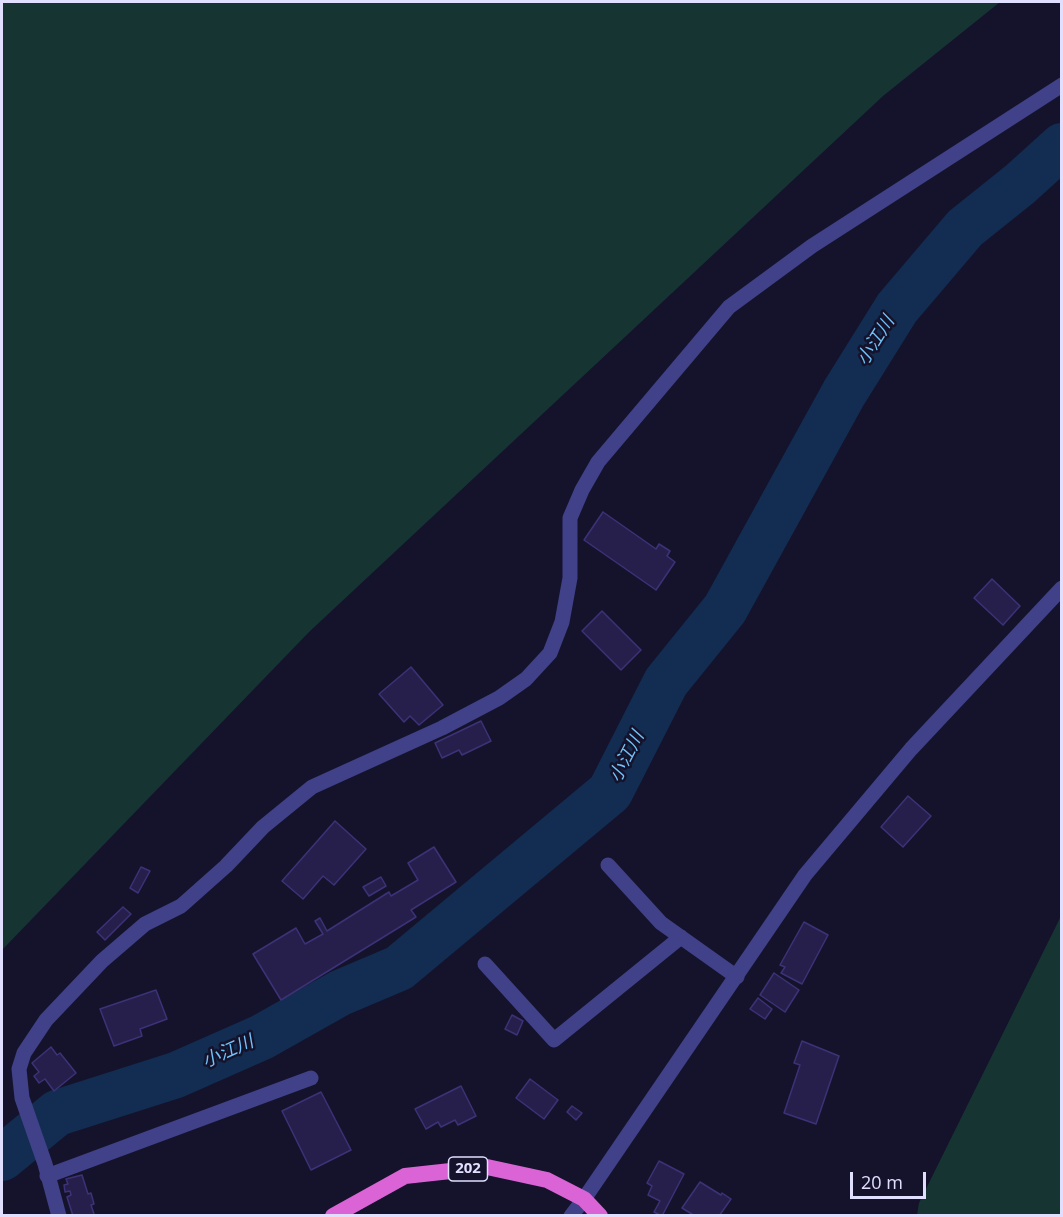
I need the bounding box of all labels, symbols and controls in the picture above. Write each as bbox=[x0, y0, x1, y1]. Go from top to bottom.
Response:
water label: 小江川 bbox=[853, 312, 899, 370]
water label: 小江川 bbox=[605, 728, 649, 786]
water label: 小江川 bbox=[199, 1031, 257, 1073]
road number: 202 bbox=[448, 1157, 488, 1181]
scale bar bbox=[853, 1160, 930, 1198]
text: 20 m bbox=[861, 1170, 903, 1194]

